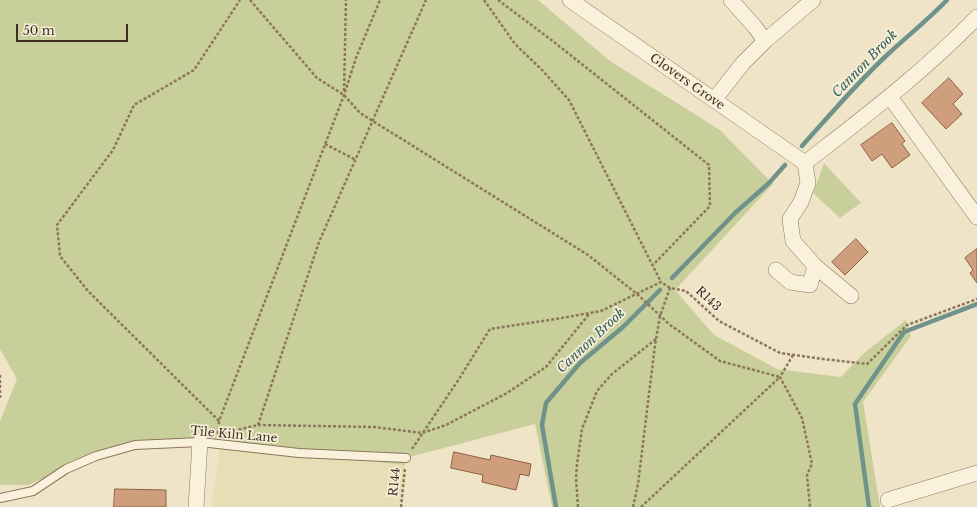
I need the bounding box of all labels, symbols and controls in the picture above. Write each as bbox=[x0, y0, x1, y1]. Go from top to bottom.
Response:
scale bar bbox=[18, 16, 130, 42]
text: 50 m bbox=[23, 23, 55, 38]
water label: Cannon Brook bbox=[829, 27, 901, 101]
street label: Glovers Grove bbox=[647, 51, 727, 113]
street label: R143 bbox=[692, 284, 724, 314]
water label: Cannon Brook bbox=[554, 306, 628, 376]
street label: Tile Kiln Lane bbox=[190, 424, 278, 446]
street label: R144 bbox=[387, 467, 403, 497]

